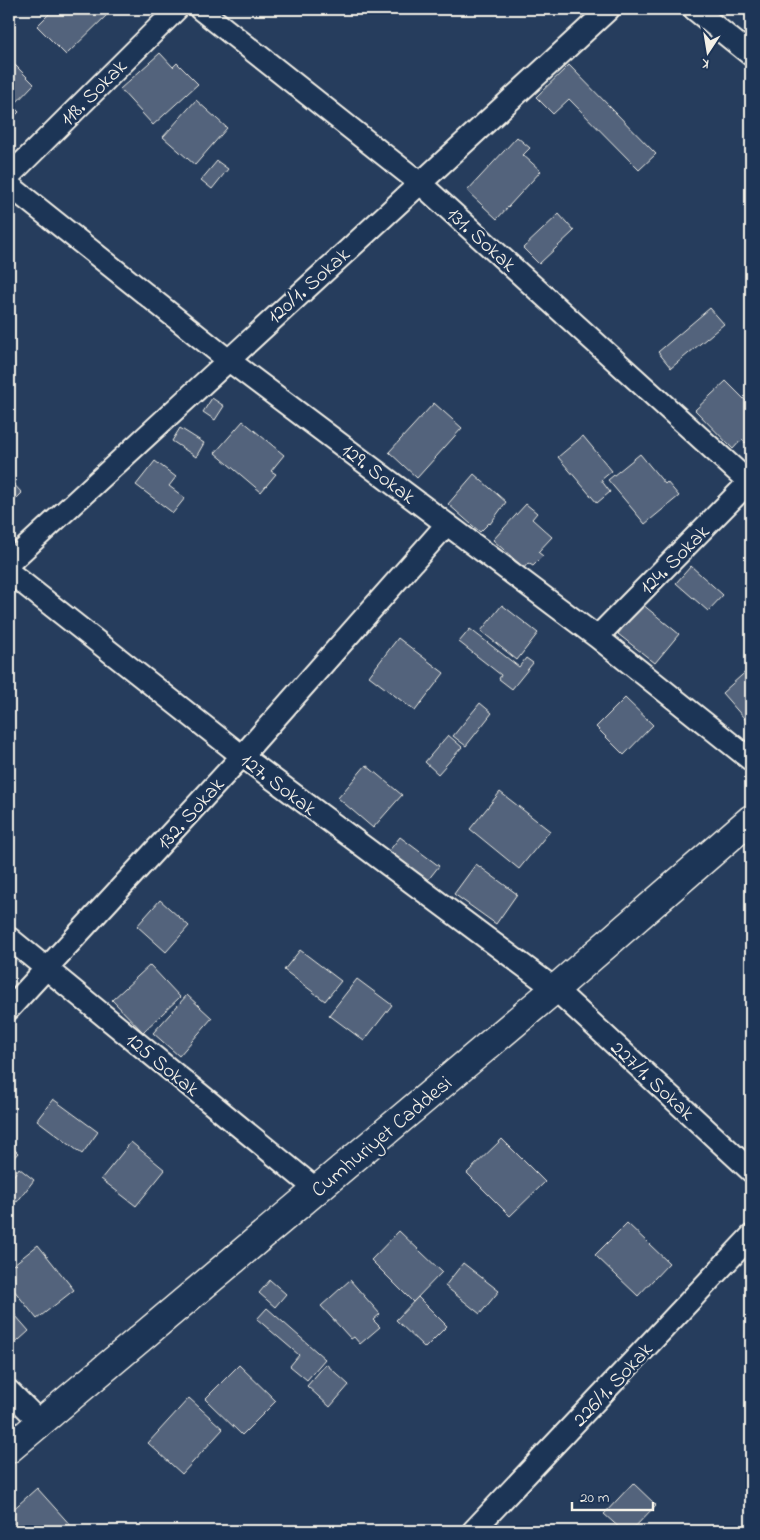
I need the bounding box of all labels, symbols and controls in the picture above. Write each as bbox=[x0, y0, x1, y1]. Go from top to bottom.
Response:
north arrow bbox=[682, 28, 732, 78]
street label: 118. Sokak bbox=[54, 52, 135, 134]
text: K bbox=[699, 52, 711, 74]
street label: 131. Sokak bbox=[439, 201, 523, 281]
street label: 120/1. Sokak bbox=[261, 241, 358, 332]
street label: 129. Sokak bbox=[334, 437, 422, 513]
street label: 124. Sokak bbox=[633, 518, 718, 602]
street label: 127. Sokak bbox=[233, 747, 323, 825]
street label: 132. Sokak bbox=[151, 771, 233, 857]
street label: 125 Sokak bbox=[118, 1026, 206, 1105]
street label: 227/1. Sokak bbox=[603, 1034, 701, 1129]
street label: Cumhuriyet Caddesi bbox=[305, 1070, 461, 1207]
street label: 226/1. Sokak bbox=[566, 1336, 661, 1434]
scale bar bbox=[572, 1480, 654, 1512]
text: 20 m bbox=[580, 1487, 610, 1509]

